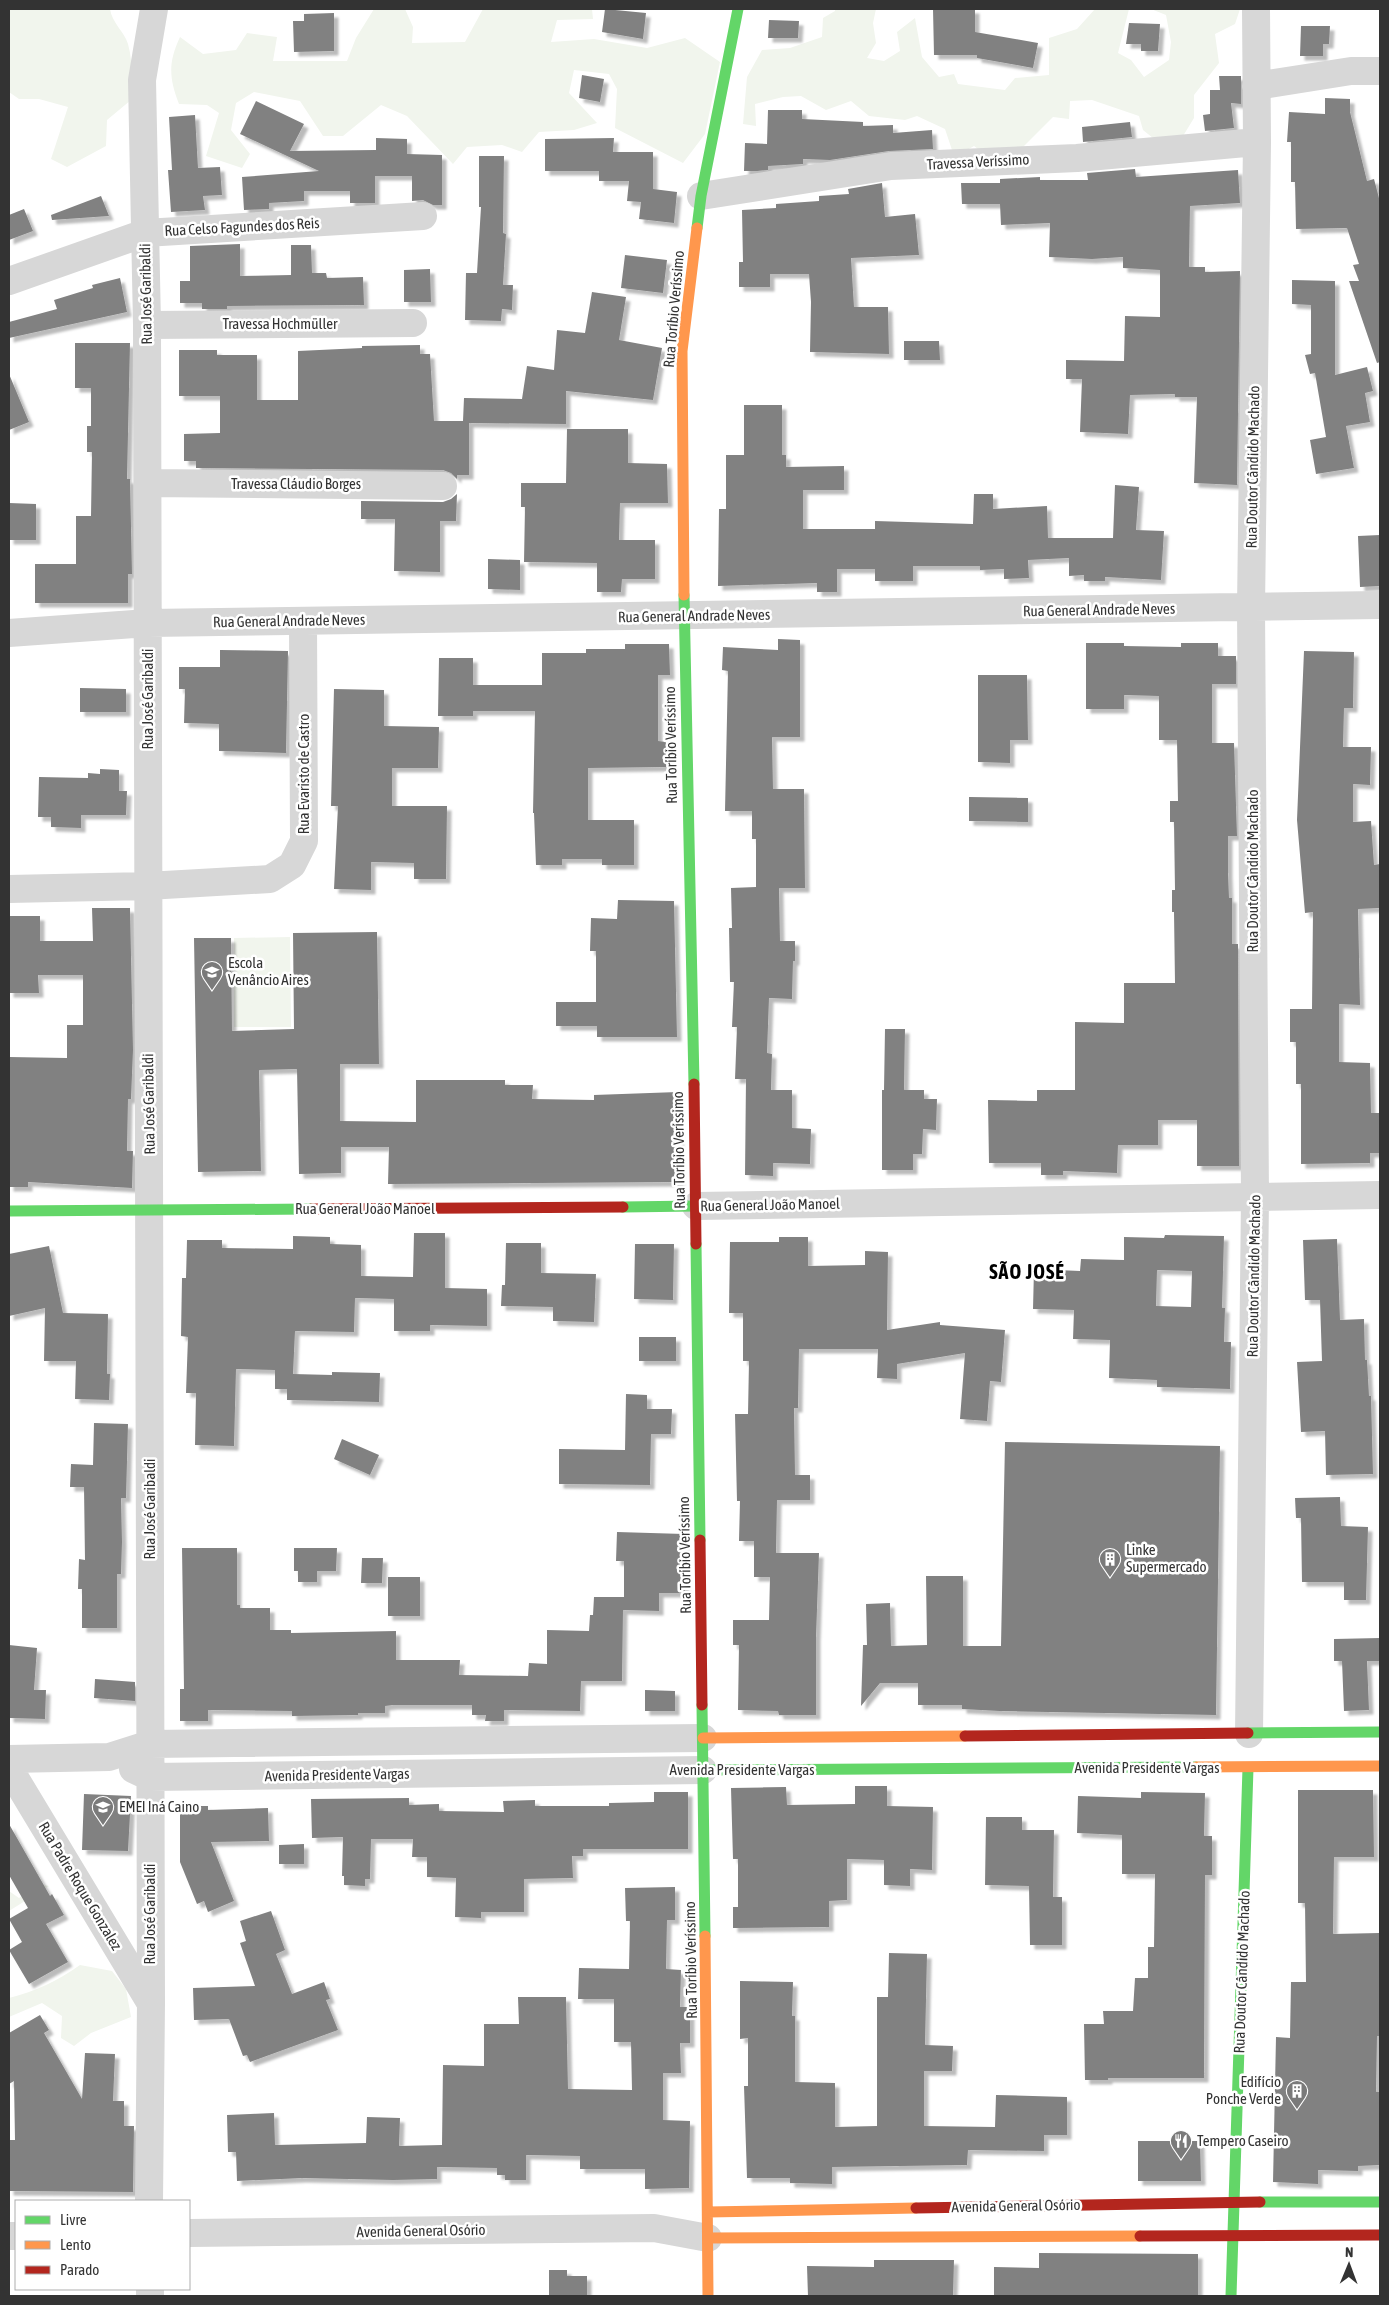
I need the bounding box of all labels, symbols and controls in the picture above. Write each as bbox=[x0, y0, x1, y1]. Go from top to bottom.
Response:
street label: Travessa Veríssimo bbox=[926, 150, 1030, 173]
street label: Rua Celso Fagundes dos Reis bbox=[164, 214, 320, 239]
street label: Rua José Garibaldi bbox=[136, 243, 155, 345]
street label: Rua Toríbio Veríssimo bbox=[660, 250, 687, 368]
street label: Travessa Hochmüller bbox=[223, 315, 338, 332]
street label: Rua Doutor Cândido Machado bbox=[1243, 385, 1262, 549]
street label: Travessa Cláudio Borges bbox=[231, 475, 361, 492]
street label: Rua General Andrade Neves bbox=[1023, 600, 1175, 619]
street label: Rua General Andrade Neves bbox=[618, 606, 770, 625]
street label: Rua General Andrade Neves bbox=[213, 611, 365, 630]
street label: Rua José Garibaldi bbox=[139, 648, 156, 750]
street label: Rua Toríbio Veríssimo bbox=[661, 686, 680, 804]
street label: Rua Evaristo de Castro bbox=[295, 714, 312, 834]
street label: Rua Doutor Cândido Machado bbox=[1244, 790, 1261, 952]
place label: Escola Venâncio Aires bbox=[228, 954, 309, 988]
school or university icon: Escola Venâncio Aires bbox=[200, 960, 224, 991]
street label: Rua José Garibaldi bbox=[139, 1053, 158, 1155]
street label: Rua Toríbio Veríssimo bbox=[669, 1091, 688, 1209]
street label: Rua Doutor Cândido Machado bbox=[1244, 1194, 1263, 1358]
street label: Rua General João Manoel bbox=[700, 1195, 840, 1214]
street label: Rua General João Manoel bbox=[295, 1200, 435, 1217]
district label: SÃO JOSÉ bbox=[989, 1260, 1065, 1283]
street label: Rua José Garibaldi bbox=[141, 1458, 158, 1560]
street label: Rua Toríbio Veríssimo bbox=[675, 1496, 694, 1614]
place label: Linke Supermercado bbox=[1126, 1541, 1207, 1575]
building icon: Linke Supermercado bbox=[1098, 1547, 1122, 1578]
street label: Avenida Presidente Vargas bbox=[1075, 1759, 1219, 1776]
street label: Avenida Presidente Vargas bbox=[670, 1761, 814, 1778]
street label: Avenida Presidente Vargas bbox=[264, 1765, 410, 1784]
school or university icon: EMEI Iná Caino bbox=[91, 1795, 115, 1826]
place label: EMEI Iná Caino bbox=[119, 1798, 199, 1815]
street label: Rua Padre Roque Gonzalez bbox=[35, 1819, 126, 1953]
street label: Rua José Garibaldi bbox=[141, 1863, 158, 1965]
street label: Rua Doutor Cândido Machado bbox=[1230, 1890, 1253, 2054]
street label: Rua Toríbio Veríssimo bbox=[681, 1901, 700, 2019]
place label: Edifício Ponche Verde bbox=[1206, 2073, 1281, 2107]
building icon: Edifício Ponche Verde bbox=[1285, 2079, 1309, 2110]
restaurant icon: Tempero Caseiro bbox=[1169, 2129, 1193, 2160]
place label: Tempero Caseiro bbox=[1197, 2132, 1289, 2149]
street label: Avenida General Osório bbox=[951, 2196, 1081, 2215]
legend bbox=[15, 2200, 190, 2290]
text: Livre bbox=[60, 2211, 87, 2228]
street label: Avenida General Osório bbox=[356, 2221, 486, 2240]
text: Lento bbox=[60, 2236, 91, 2253]
north arrow bbox=[1324, 2240, 1374, 2290]
text: N bbox=[1345, 2244, 1353, 2260]
text: Parado bbox=[60, 2261, 99, 2278]

